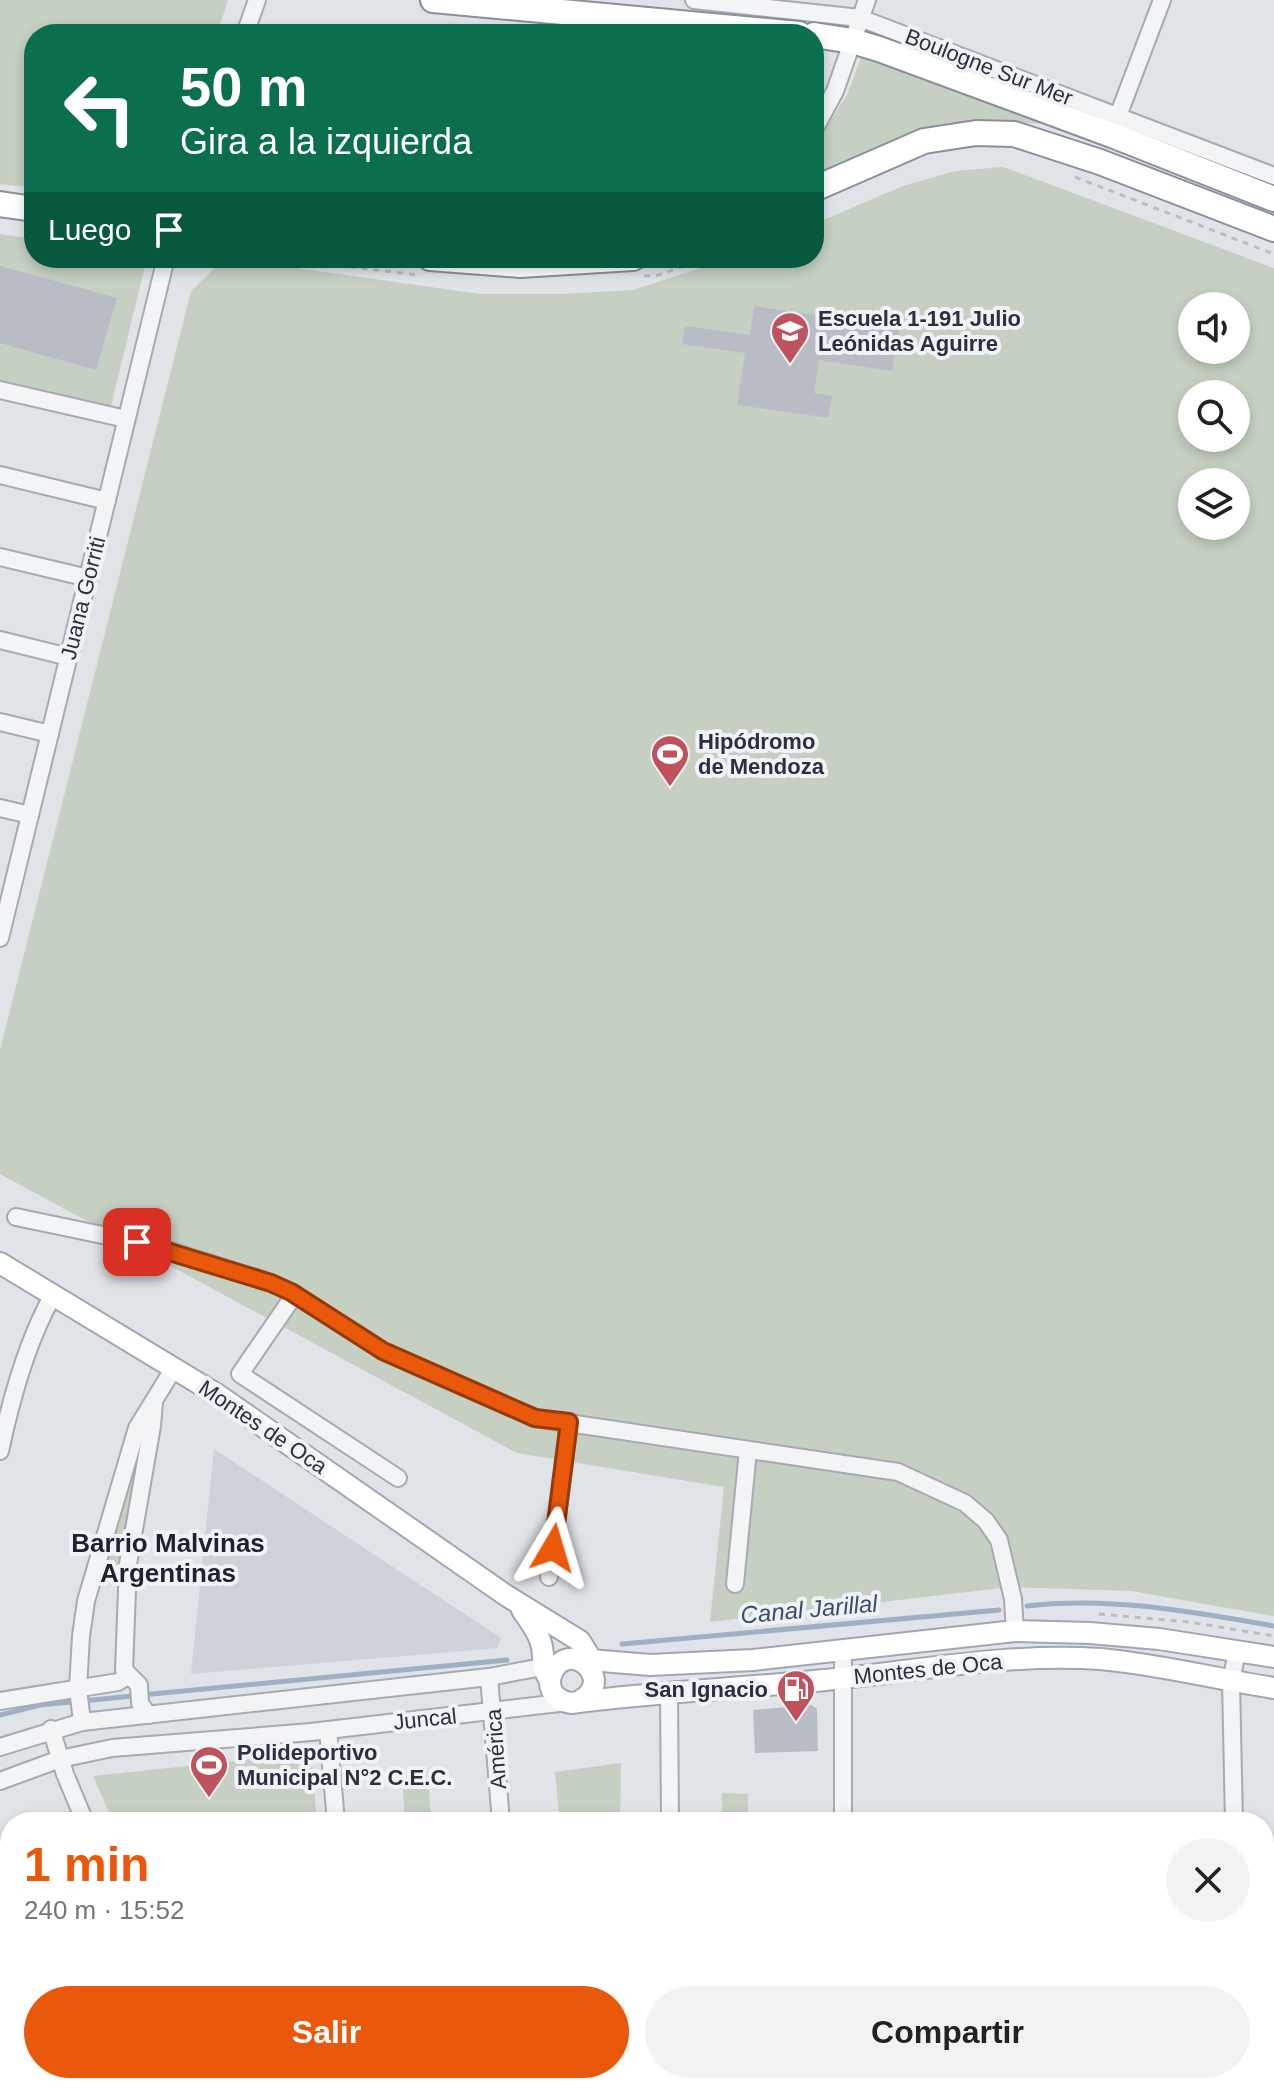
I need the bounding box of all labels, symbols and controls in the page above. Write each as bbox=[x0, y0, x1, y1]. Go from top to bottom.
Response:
street label: Boulogne Sur Mer bbox=[902, 24, 1076, 110]
text: 50 m bbox=[180, 55, 308, 118]
icon: left bbox=[48, 56, 152, 160]
text: Gira a la izquierda bbox=[180, 121, 472, 162]
icon: arrive bbox=[147, 208, 191, 252]
text: Luego bbox=[48, 213, 131, 246]
map controls bbox=[1178, 292, 1250, 540]
button: sound bbox=[1178, 292, 1250, 364]
place label: Escuela 1-191 Julio Leónidas Aguirre bbox=[818, 306, 1021, 356]
school or university icon: Escuela 1-191 Julio Leónidas Aguirre bbox=[769, 310, 811, 365]
button: search bbox=[1178, 380, 1250, 452]
button: layers bbox=[1178, 468, 1250, 540]
street label: Juana Gorriti bbox=[56, 534, 110, 662]
place label: Hipódromo de Mendoza bbox=[698, 729, 825, 779]
sports icon: Hipódromo de Mendoza bbox=[649, 733, 691, 788]
pin bbox=[103, 1208, 171, 1276]
icon: arrive bbox=[115, 1220, 159, 1264]
street label: Montes de Oca bbox=[194, 1375, 332, 1480]
position arrow bbox=[511, 1506, 595, 1590]
district label: Barrio Malvinas Argentinas bbox=[71, 1528, 265, 1588]
water label: Canal Jarillal bbox=[739, 1590, 879, 1628]
street label: Montes de Oca bbox=[853, 1649, 1004, 1689]
fuel station icon: San Ignacio bbox=[775, 1668, 817, 1723]
place label: San Ignacio bbox=[645, 1677, 768, 1702]
street label: Juncal bbox=[392, 1703, 458, 1735]
street label: América bbox=[481, 1707, 511, 1790]
place label: Polideportivo Municipal N°2 C.E.C. bbox=[237, 1740, 452, 1790]
sports icon: Polideportivo Municipal N°2 C.E.C. bbox=[188, 1744, 230, 1799]
text: 1 min bbox=[24, 1838, 149, 1891]
button: close bbox=[1166, 1838, 1250, 1922]
text: 240 m · 15:52 bbox=[24, 1895, 184, 1925]
button: Salir bbox=[24, 1986, 629, 2078]
button: Compartir bbox=[645, 1986, 1250, 2078]

